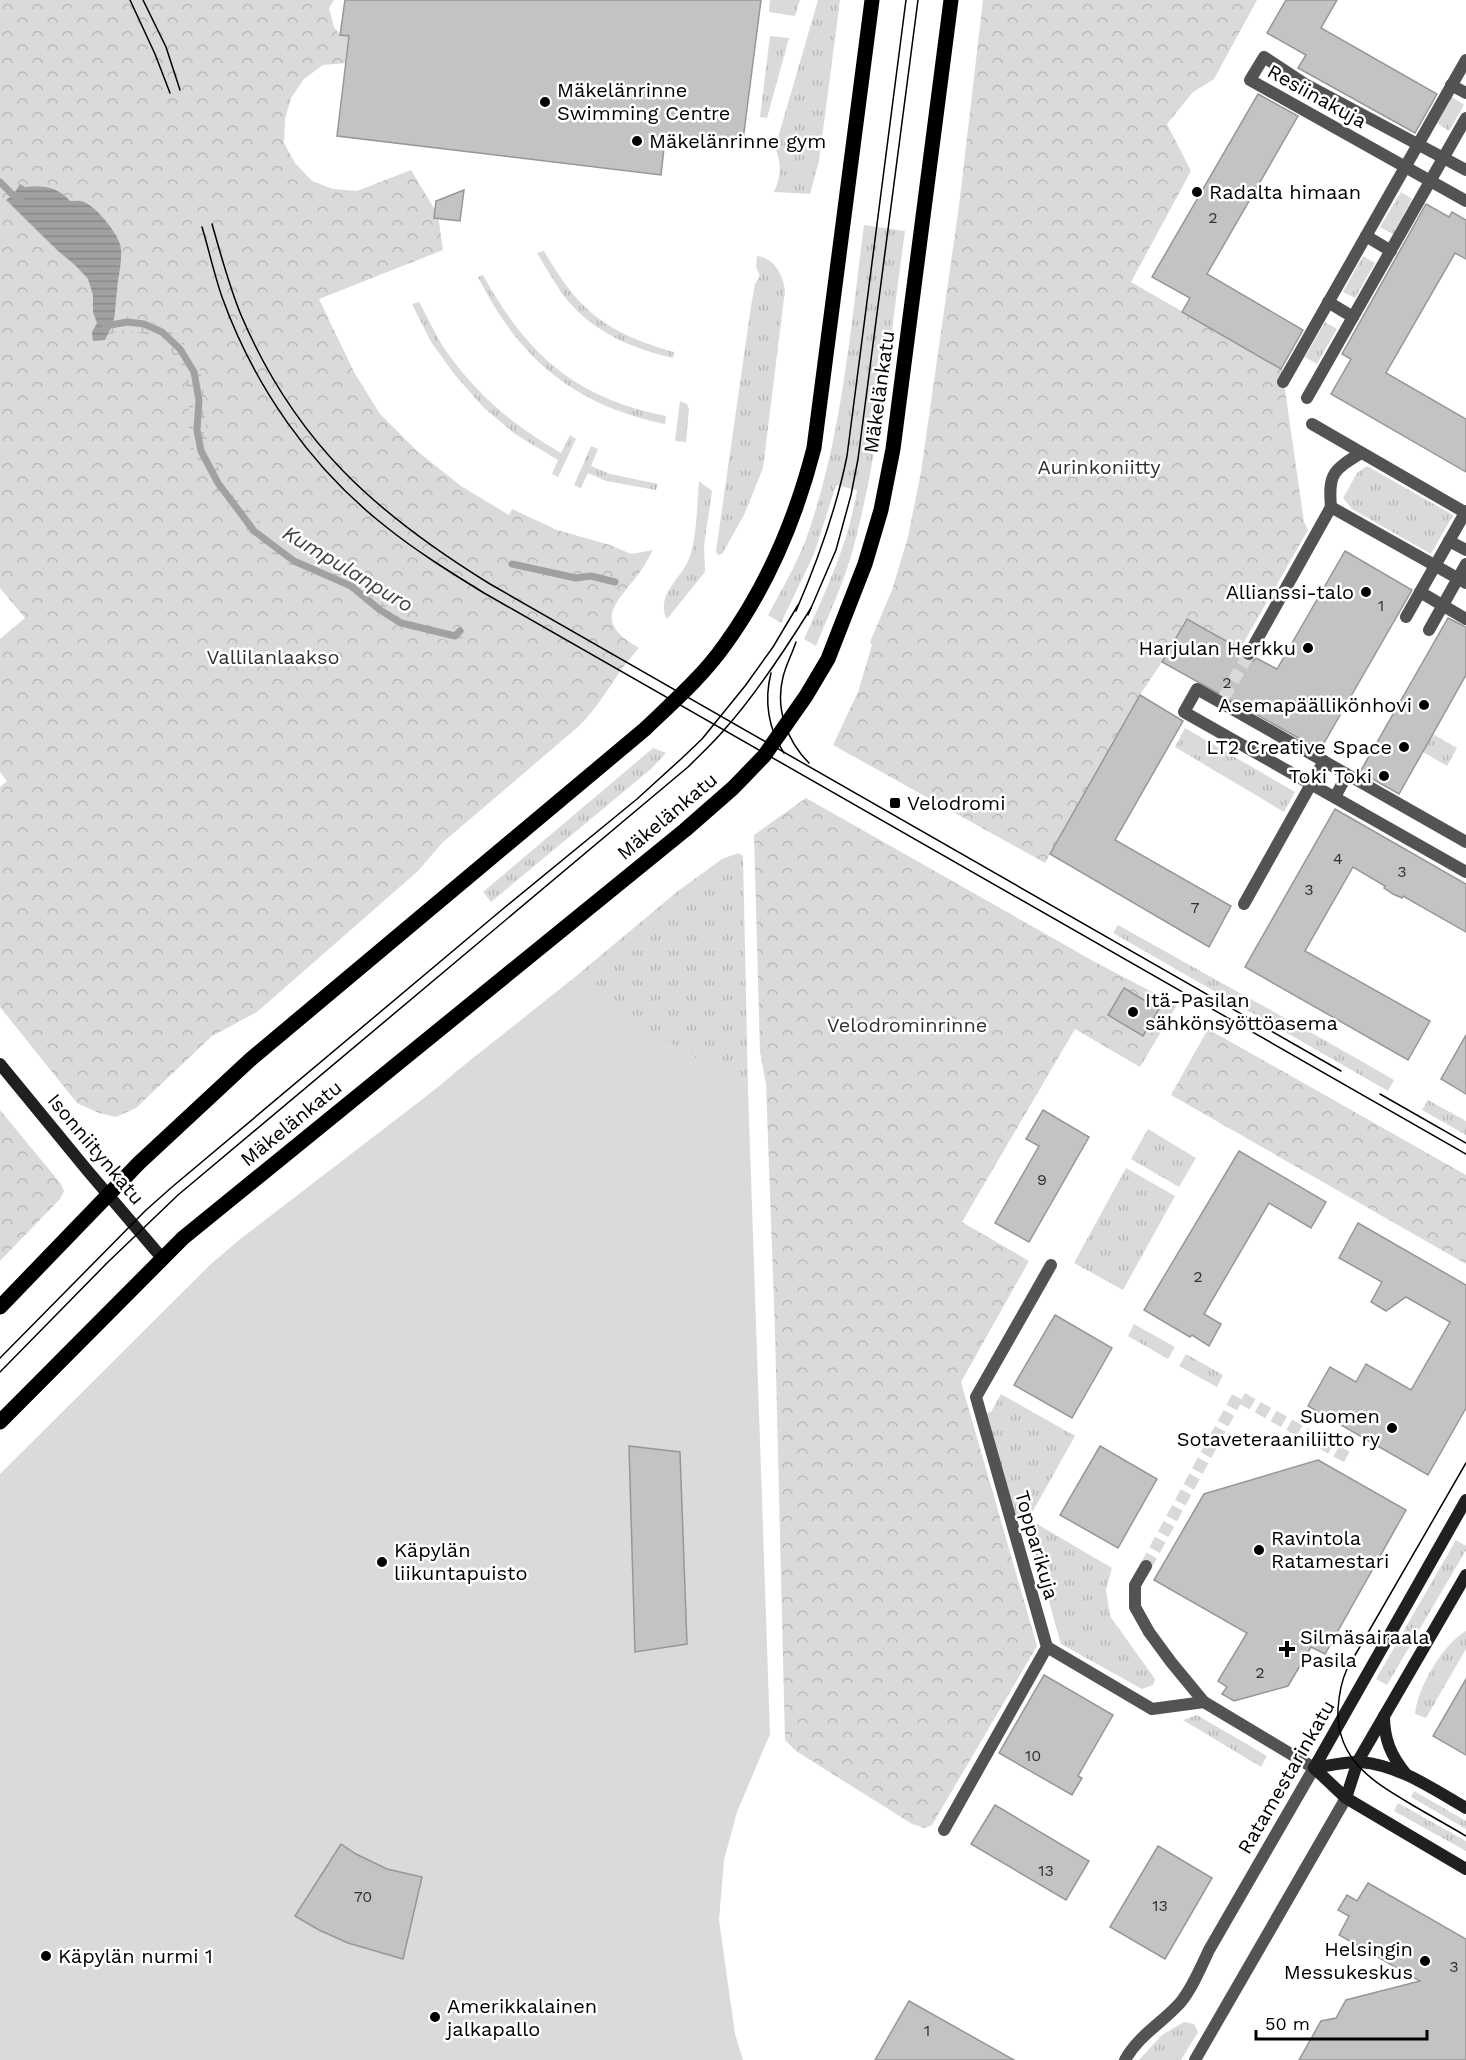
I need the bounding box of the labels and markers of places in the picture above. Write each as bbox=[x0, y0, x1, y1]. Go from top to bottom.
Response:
place label: Mäkelänrinne Swimming Centre bbox=[557, 78, 730, 125]
marker: Mäkelänrinne Swimming Centre bbox=[538, 95, 552, 109]
place label: Mäkelänrinne gym bbox=[649, 129, 826, 153]
marker: Mäkelänrinne gym bbox=[630, 134, 644, 148]
place label: Radalta himaan bbox=[1209, 180, 1361, 204]
marker: Radalta himaan bbox=[1190, 185, 1204, 199]
place label: Allianssi-talo bbox=[1226, 580, 1354, 604]
marker: Allianssi-talo bbox=[1359, 585, 1373, 599]
place label: Harjulan Herkku bbox=[1138, 636, 1296, 660]
marker: Harjulan Herkku bbox=[1301, 641, 1315, 655]
place label: Asemapäällikönhovi bbox=[1218, 693, 1412, 717]
marker: Asemapäällikönhovi bbox=[1417, 698, 1431, 712]
place label: LT2 Creative Space bbox=[1206, 735, 1392, 759]
marker: LT2 Creative Space bbox=[1397, 740, 1411, 754]
place label: Toki Toki bbox=[1289, 764, 1372, 788]
marker: Toki Toki bbox=[1377, 769, 1391, 783]
place label: Velodromi bbox=[907, 791, 1005, 815]
marker: Velodromi bbox=[888, 796, 902, 810]
place label: Itä-Pasilan sähkönsyöttöasema bbox=[1145, 988, 1338, 1035]
marker: Itä-Pasilan sähkönsyöttöasema bbox=[1126, 1005, 1140, 1019]
place label: Suomen Sotaveteraaniliitto ry bbox=[1177, 1404, 1381, 1451]
marker: Suomen Sotaveteraaniliitto ry bbox=[1385, 1421, 1399, 1435]
place label: Ravintola Ratamestari bbox=[1271, 1526, 1389, 1573]
place label: Käpylän liikuntapuisto bbox=[394, 1538, 528, 1585]
marker: Ravintola Ratamestari bbox=[1252, 1543, 1266, 1557]
marker: Käpylän liikuntapuisto bbox=[375, 1555, 389, 1569]
place label: Silmäsairaala Pasila bbox=[1300, 1625, 1430, 1672]
marker: Silmäsairaala Pasila bbox=[1278, 1640, 1296, 1658]
place label: Helsingin Messukeskus bbox=[1284, 1937, 1413, 1984]
place label: Käpylän nurmi 1 bbox=[58, 1944, 213, 1968]
marker: Käpylän nurmi 1 bbox=[39, 1949, 53, 1963]
marker: Helsingin Messukeskus bbox=[1418, 1954, 1432, 1968]
place label: Amerikkalainen jalkapallo bbox=[445, 1994, 597, 2041]
marker: Amerikkalainen jalkapallo bbox=[428, 2010, 442, 2024]

